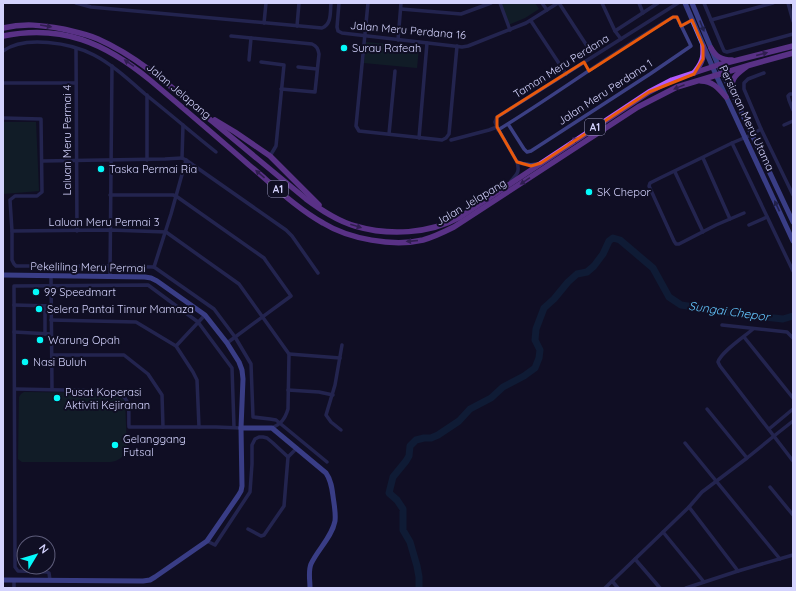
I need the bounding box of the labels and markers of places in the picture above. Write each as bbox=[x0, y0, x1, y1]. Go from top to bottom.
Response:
place label: Surau Rafeah bbox=[352, 41, 421, 55]
marker: Surau Rafeah bbox=[339, 43, 349, 53]
place label: Taska Permai Ria bbox=[109, 162, 197, 176]
marker: Taska Permai Ria bbox=[96, 164, 106, 174]
place label: SK Chepor bbox=[597, 185, 652, 199]
marker: SK Chepor bbox=[584, 187, 594, 197]
place label: 99 Speedmart bbox=[44, 285, 116, 299]
marker: 99 Speedmart bbox=[31, 287, 41, 297]
place label: Selera Pantai Timur Mamaza bbox=[47, 302, 194, 316]
marker: Selera Pantai Timur Mamaza bbox=[34, 304, 44, 314]
place label: Warung Opah bbox=[48, 333, 120, 347]
marker: Warung Opah bbox=[35, 335, 45, 345]
place label: Nasi Buluh bbox=[33, 355, 87, 369]
marker: Nasi Buluh bbox=[20, 357, 30, 367]
place label: Pusat Koperasi Aktiviti Kejiranan bbox=[65, 385, 150, 412]
marker: Pusat Koperasi Aktiviti Kejiranan bbox=[52, 393, 62, 403]
place label: Gelanggang Futsal bbox=[123, 432, 186, 459]
marker: Gelanggang Futsal bbox=[110, 440, 120, 450]

